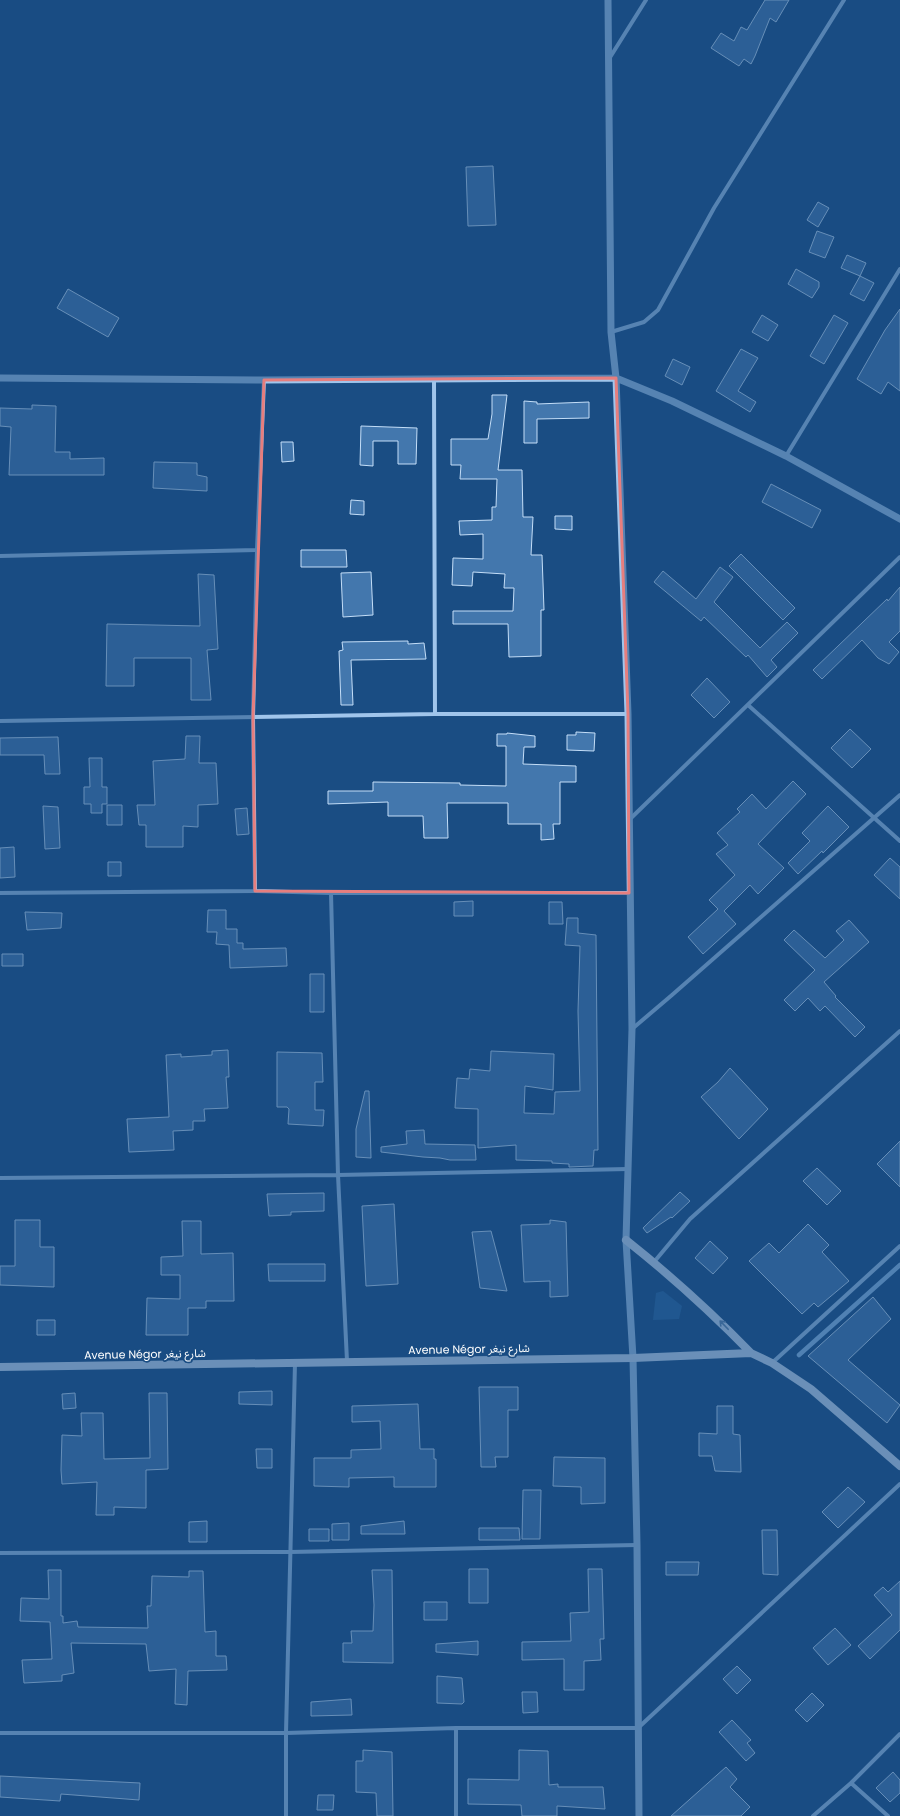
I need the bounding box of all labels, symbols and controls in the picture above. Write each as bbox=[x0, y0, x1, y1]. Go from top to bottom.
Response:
one-way arrow bbox=[719, 1320, 729, 1330]
street label: Avenue Négor شارع نيغر bbox=[408, 1340, 530, 1358]
street label: Avenue Négor شارع نيغر bbox=[84, 1345, 206, 1363]

